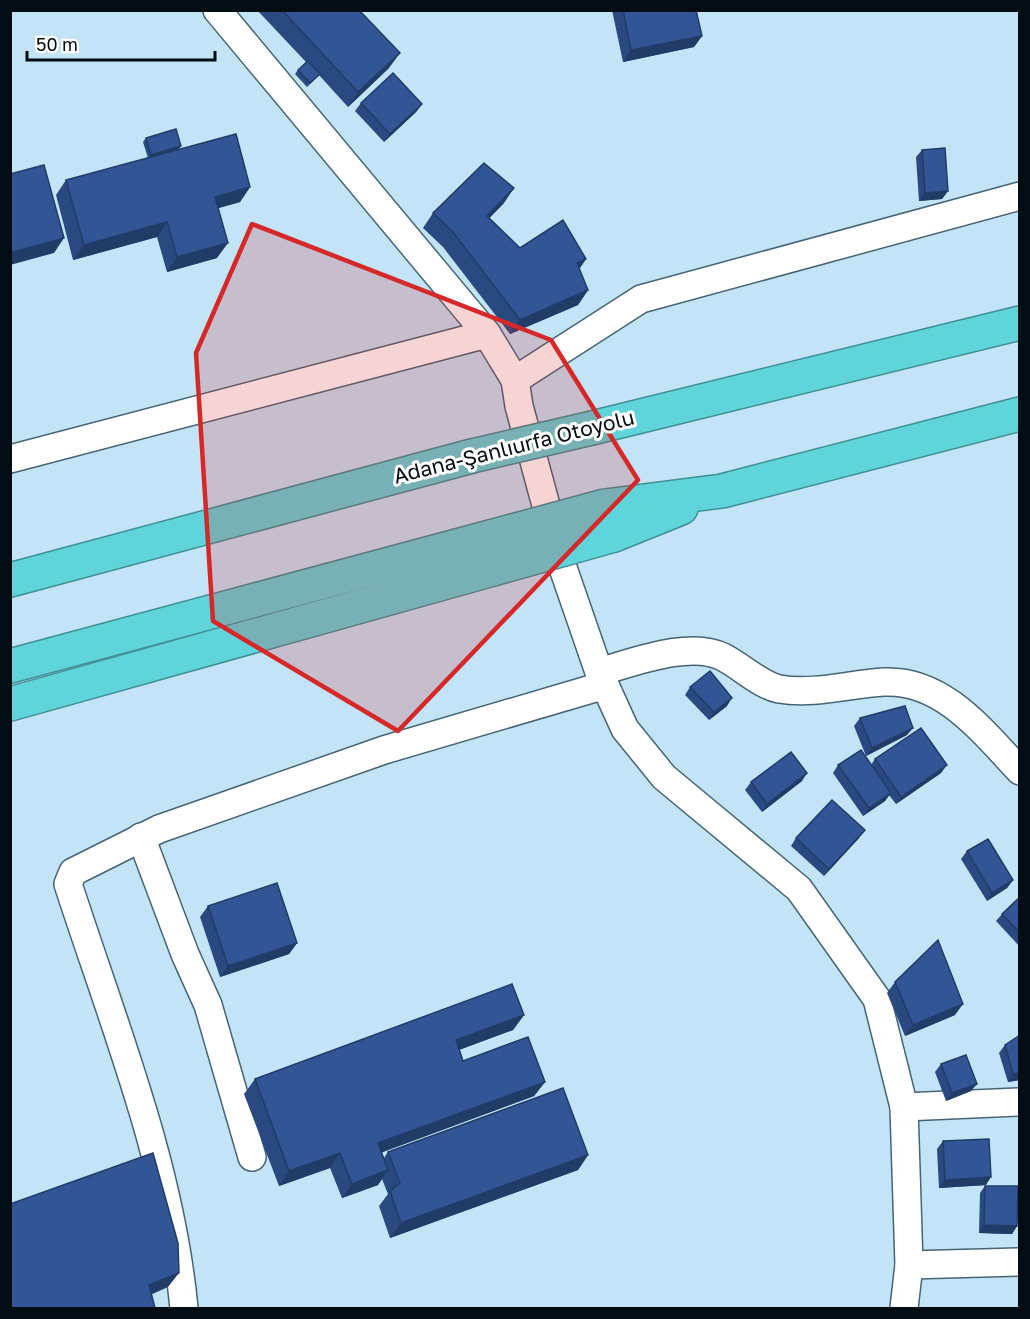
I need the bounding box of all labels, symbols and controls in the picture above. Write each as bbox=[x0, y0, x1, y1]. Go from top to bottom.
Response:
scale bar bbox=[27, 24, 214, 62]
text: 50 m bbox=[36, 33, 78, 55]
street label: Adana-Şanlıurfa Otoyolu bbox=[391, 404, 637, 489]

